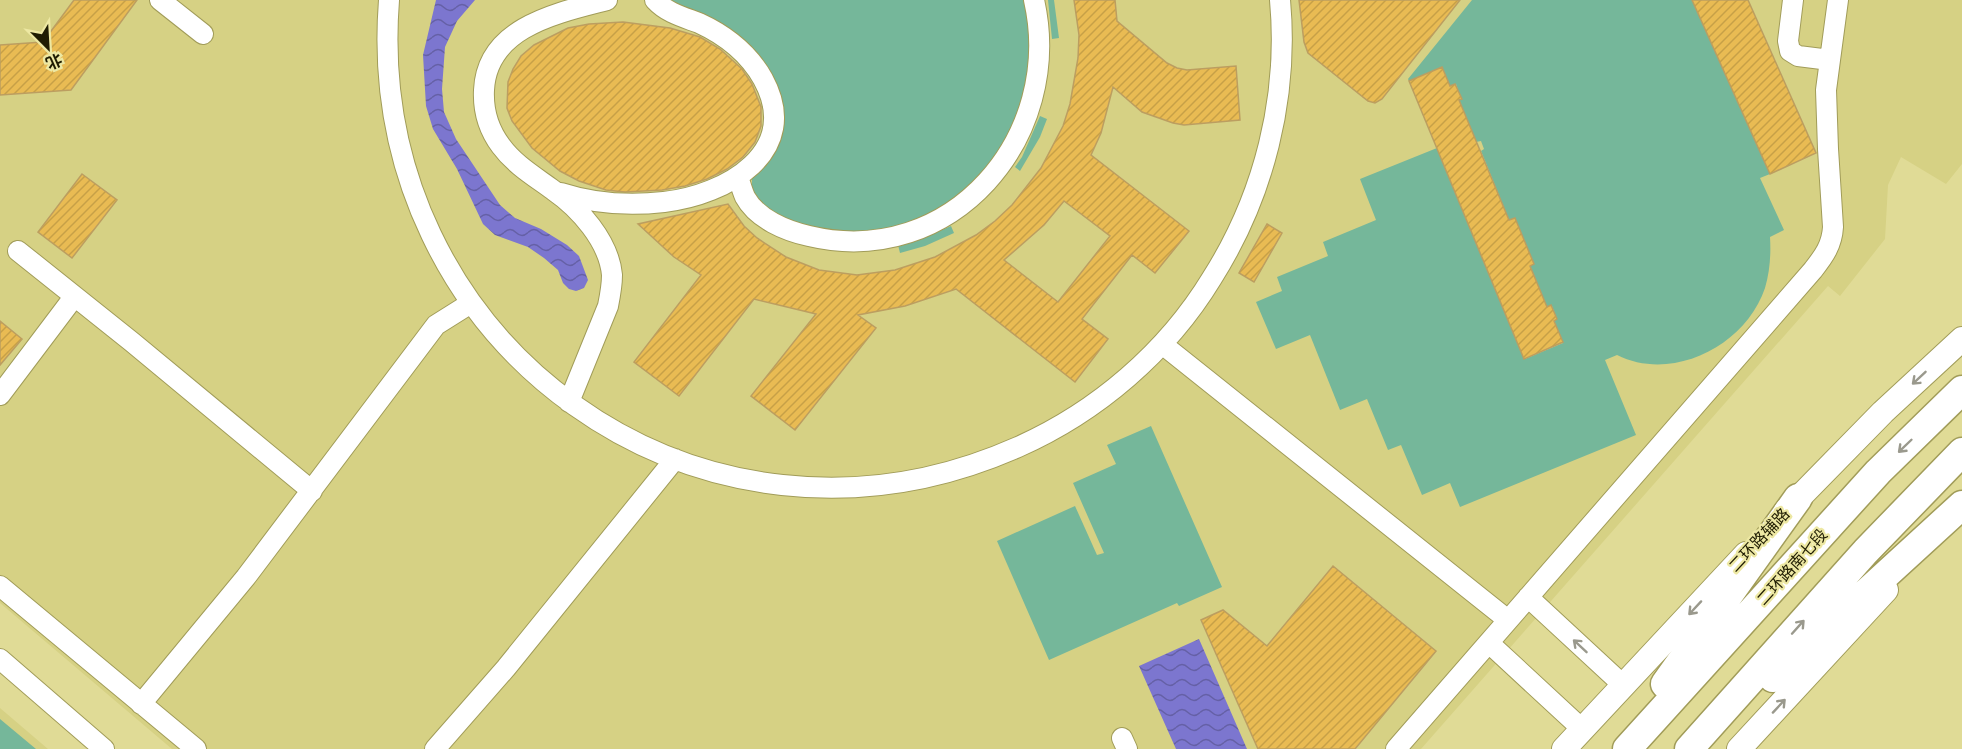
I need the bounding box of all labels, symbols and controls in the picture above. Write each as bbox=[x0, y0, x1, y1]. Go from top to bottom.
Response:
north arrow bbox=[18, 18, 78, 78]
text: 北 bbox=[43, 49, 65, 73]
one-way arrow bbox=[1912, 371, 1927, 385]
one-way arrow bbox=[1898, 438, 1913, 453]
street label: 二环路辅路 bbox=[1725, 504, 1793, 576]
street label: 二环路南七段 bbox=[1753, 525, 1831, 609]
one-way arrow bbox=[1688, 600, 1702, 615]
one-way arrow bbox=[1791, 620, 1805, 635]
one-way arrow bbox=[1573, 639, 1588, 653]
one-way arrow bbox=[1772, 699, 1786, 714]

